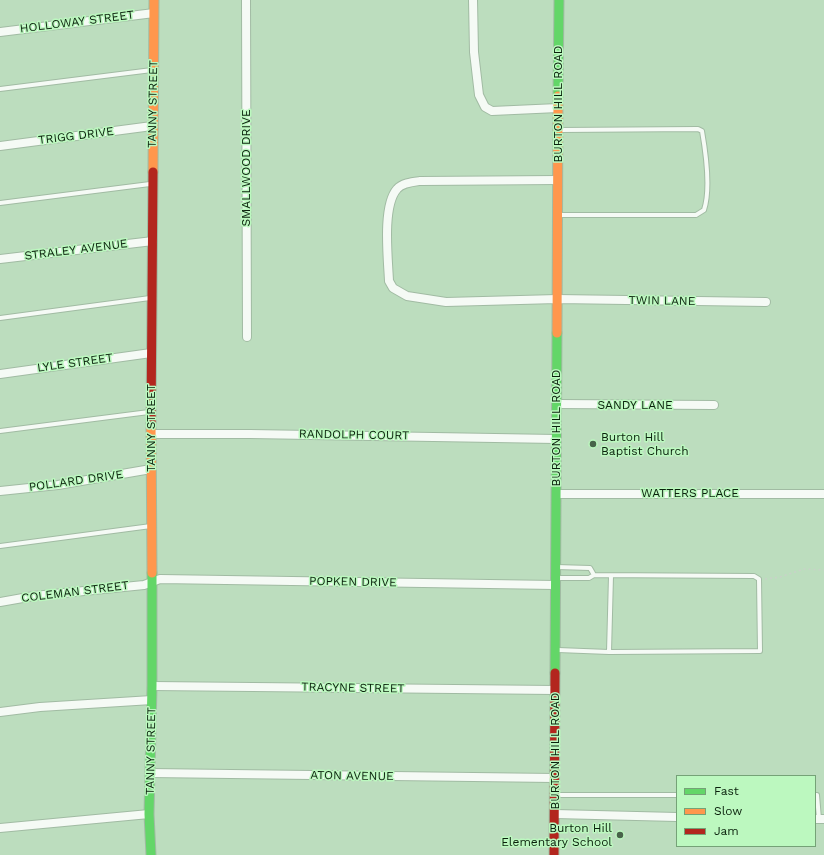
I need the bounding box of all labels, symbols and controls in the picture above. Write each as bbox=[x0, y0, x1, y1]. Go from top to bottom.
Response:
street label: HOLLOWAY STREET bbox=[19, 8, 135, 36]
street label: BURTON HILL ROAD bbox=[551, 46, 565, 162]
street label: TANNY STREET bbox=[145, 60, 161, 148]
street label: SMALLWOOD DRIVE bbox=[239, 109, 253, 227]
street label: TRIGG DRIVE bbox=[37, 124, 115, 148]
street label: STRALEY AVENUE bbox=[24, 237, 128, 263]
street label: TWIN LANE bbox=[628, 293, 696, 309]
street label: LYLE STREET bbox=[36, 351, 114, 375]
street label: BURTON HILL ROAD bbox=[549, 370, 563, 486]
street label: TANNY STREET bbox=[144, 384, 158, 472]
street label: SANDY LANE bbox=[597, 398, 673, 412]
street label: RANDOLPH COURT bbox=[299, 427, 409, 443]
place label: Burton Hill Baptist Church bbox=[601, 430, 689, 458]
marker: Burton Hill Baptist Church bbox=[588, 439, 598, 449]
street label: POLLARD DRIVE bbox=[28, 467, 124, 495]
street label: WATTERS PLACE bbox=[641, 486, 739, 500]
street label: POPKEN DRIVE bbox=[309, 574, 397, 590]
street label: COLEMAN STREET bbox=[20, 578, 130, 606]
street label: TRACYNE STREET bbox=[301, 680, 405, 696]
street label: BURTON HILL ROAD bbox=[548, 693, 562, 809]
street label: TANNY STREET bbox=[143, 707, 159, 795]
street label: ATON AVENUE bbox=[310, 768, 394, 784]
legend bbox=[676, 775, 816, 847]
text: Fast bbox=[714, 784, 739, 798]
text: Slow bbox=[714, 804, 742, 818]
place label: Burton Hill Elementary School bbox=[501, 821, 612, 849]
text: Jam bbox=[714, 824, 739, 838]
marker: Burton Hill Elementary School bbox=[615, 830, 625, 840]

